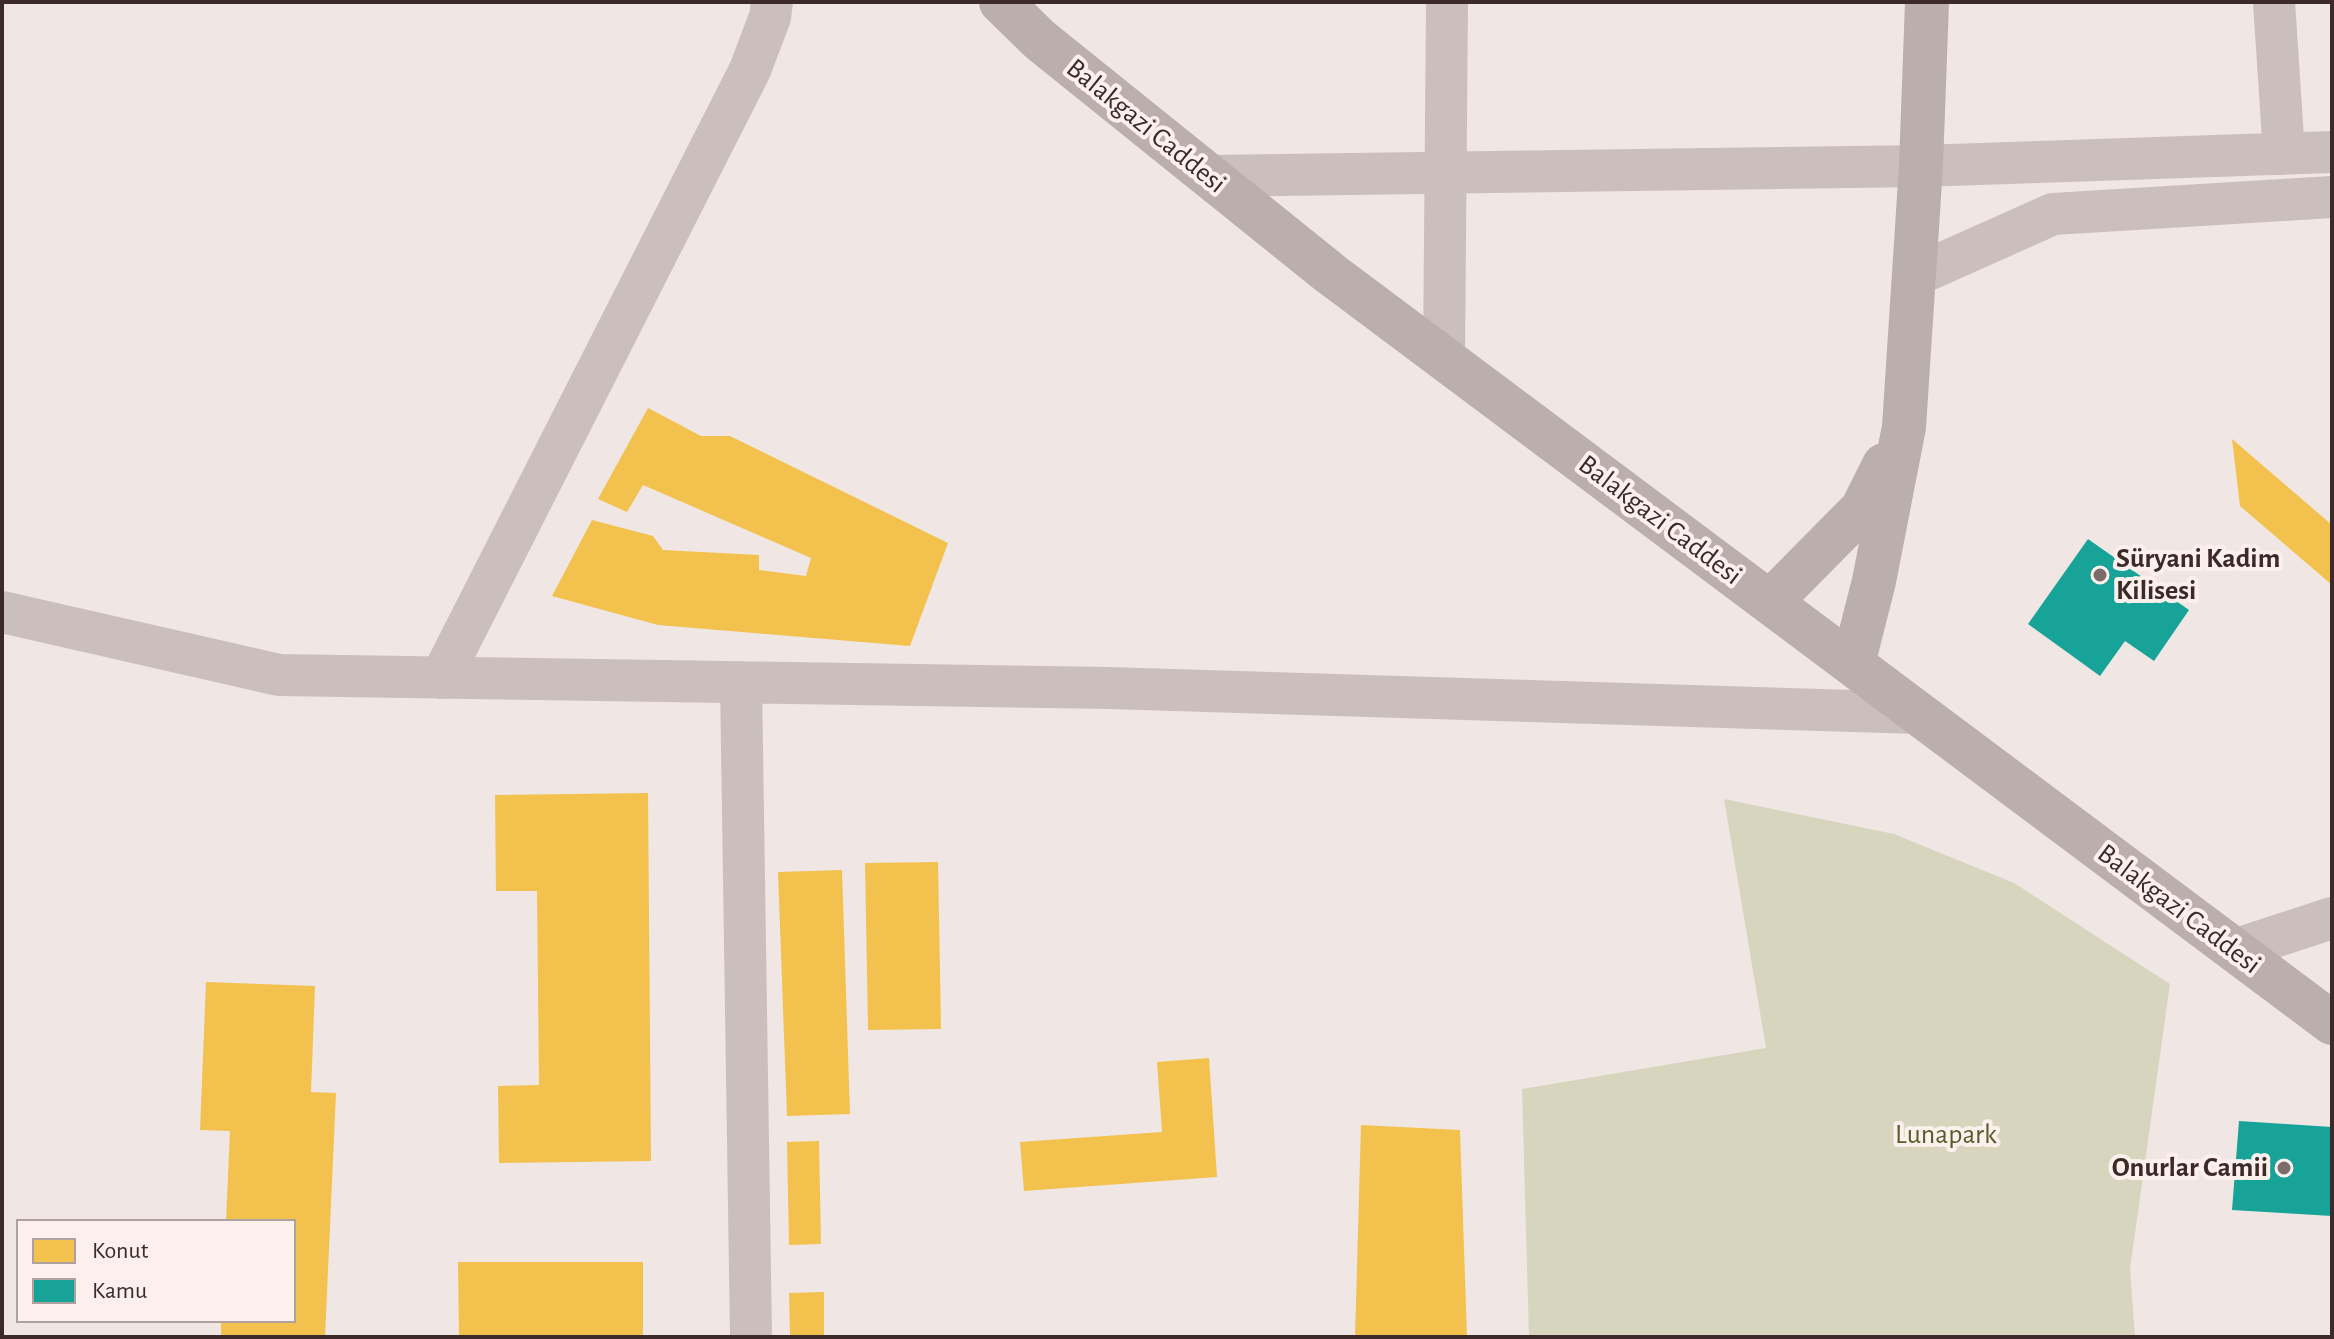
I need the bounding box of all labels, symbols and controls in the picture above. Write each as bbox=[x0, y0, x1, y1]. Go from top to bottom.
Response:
street label: Balakgazi Caddesi bbox=[1059, 51, 1233, 201]
street label: Balakgazi Caddesi bbox=[1572, 448, 1748, 592]
place label: Süryani Kadim Kilisesi bbox=[2116, 542, 2280, 608]
marker: Süryani Kadim Kilisesi bbox=[2091, 566, 2109, 584]
street label: Balakgazi Caddesi bbox=[2091, 837, 2267, 981]
park label: Lunapark bbox=[1895, 1118, 1997, 1152]
place label: Onurlar Camii bbox=[2112, 1151, 2268, 1185]
marker: Onurlar Camii bbox=[2275, 1159, 2293, 1177]
legend bbox=[16, 1219, 296, 1323]
text: Konut bbox=[92, 1239, 148, 1263]
text: Kamu bbox=[92, 1279, 147, 1303]

